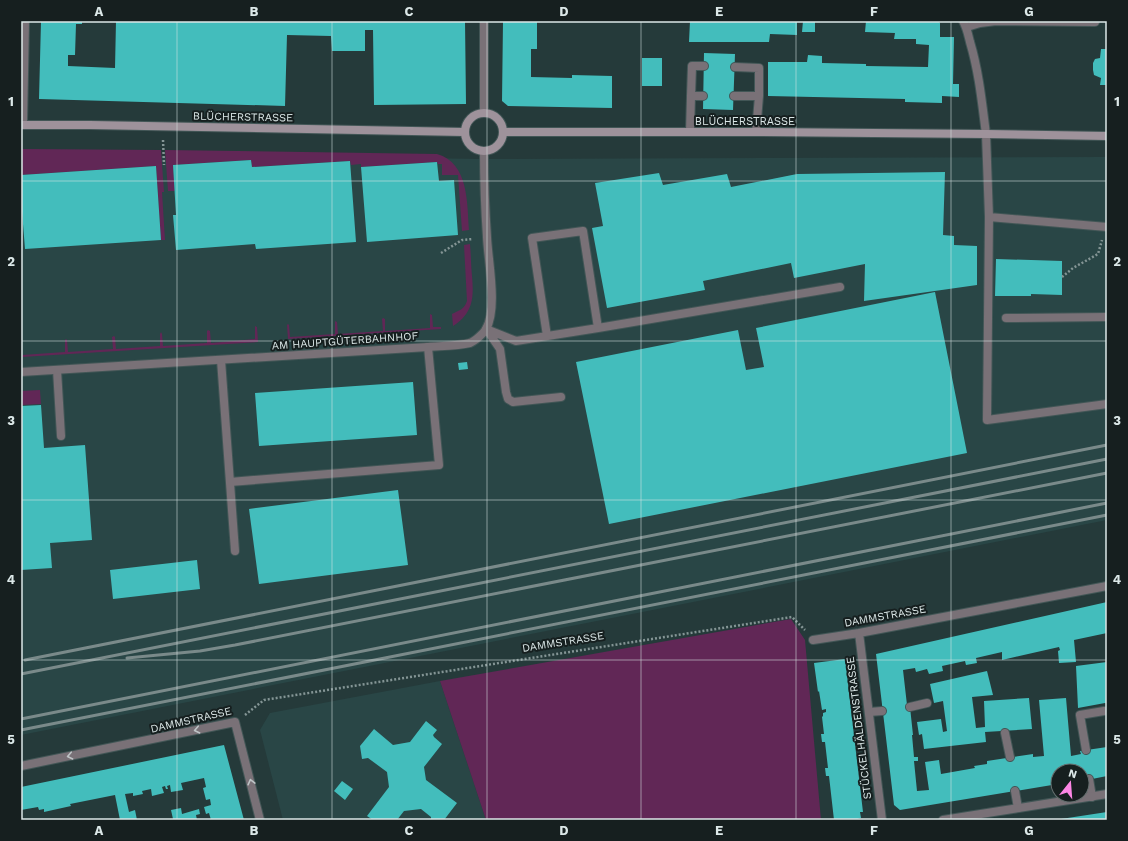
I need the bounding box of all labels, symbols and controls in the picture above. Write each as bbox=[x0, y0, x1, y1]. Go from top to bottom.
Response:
text: A bbox=[95, 4, 104, 19]
text: B bbox=[250, 4, 259, 19]
text: C bbox=[405, 4, 414, 19]
text: D bbox=[559, 4, 569, 19]
text: E bbox=[715, 4, 723, 19]
text: F bbox=[870, 4, 878, 19]
text: G bbox=[1024, 4, 1034, 19]
text: 1 bbox=[8, 94, 14, 109]
text: 1 bbox=[1114, 94, 1120, 109]
street label: BLÜCHERSTRASSE bbox=[193, 109, 293, 124]
street label: BLÜCHERSTRASSE bbox=[695, 114, 795, 128]
text: 2 bbox=[7, 254, 15, 269]
text: 2 bbox=[1113, 254, 1121, 269]
street label: AM HAUPTGÜTERBAHNHOF bbox=[271, 328, 419, 353]
text: 3 bbox=[7, 413, 15, 428]
text: 3 bbox=[1113, 413, 1121, 428]
text: 4 bbox=[7, 572, 16, 587]
text: 4 bbox=[1113, 572, 1122, 587]
street label: DAMMSTRASSE bbox=[843, 602, 927, 630]
street label: DAMMSTRASSE bbox=[521, 629, 605, 655]
street label: STÜCKELHÄLDENSTRASSE bbox=[843, 656, 874, 800]
street label: DAMMSTRASSE bbox=[149, 704, 233, 736]
one-way arrow bbox=[194, 726, 200, 734]
text: 5 bbox=[7, 732, 15, 747]
text: 5 bbox=[1113, 732, 1121, 747]
one-way arrow bbox=[67, 752, 73, 760]
north arrow bbox=[1050, 763, 1090, 803]
text: N bbox=[1067, 767, 1079, 781]
one-way arrow bbox=[247, 779, 255, 785]
text: A bbox=[95, 823, 104, 838]
text: B bbox=[250, 823, 259, 838]
text: C bbox=[405, 823, 414, 838]
text: D bbox=[559, 823, 569, 838]
text: E bbox=[715, 823, 723, 838]
text: F bbox=[870, 823, 878, 838]
text: G bbox=[1024, 823, 1034, 838]

